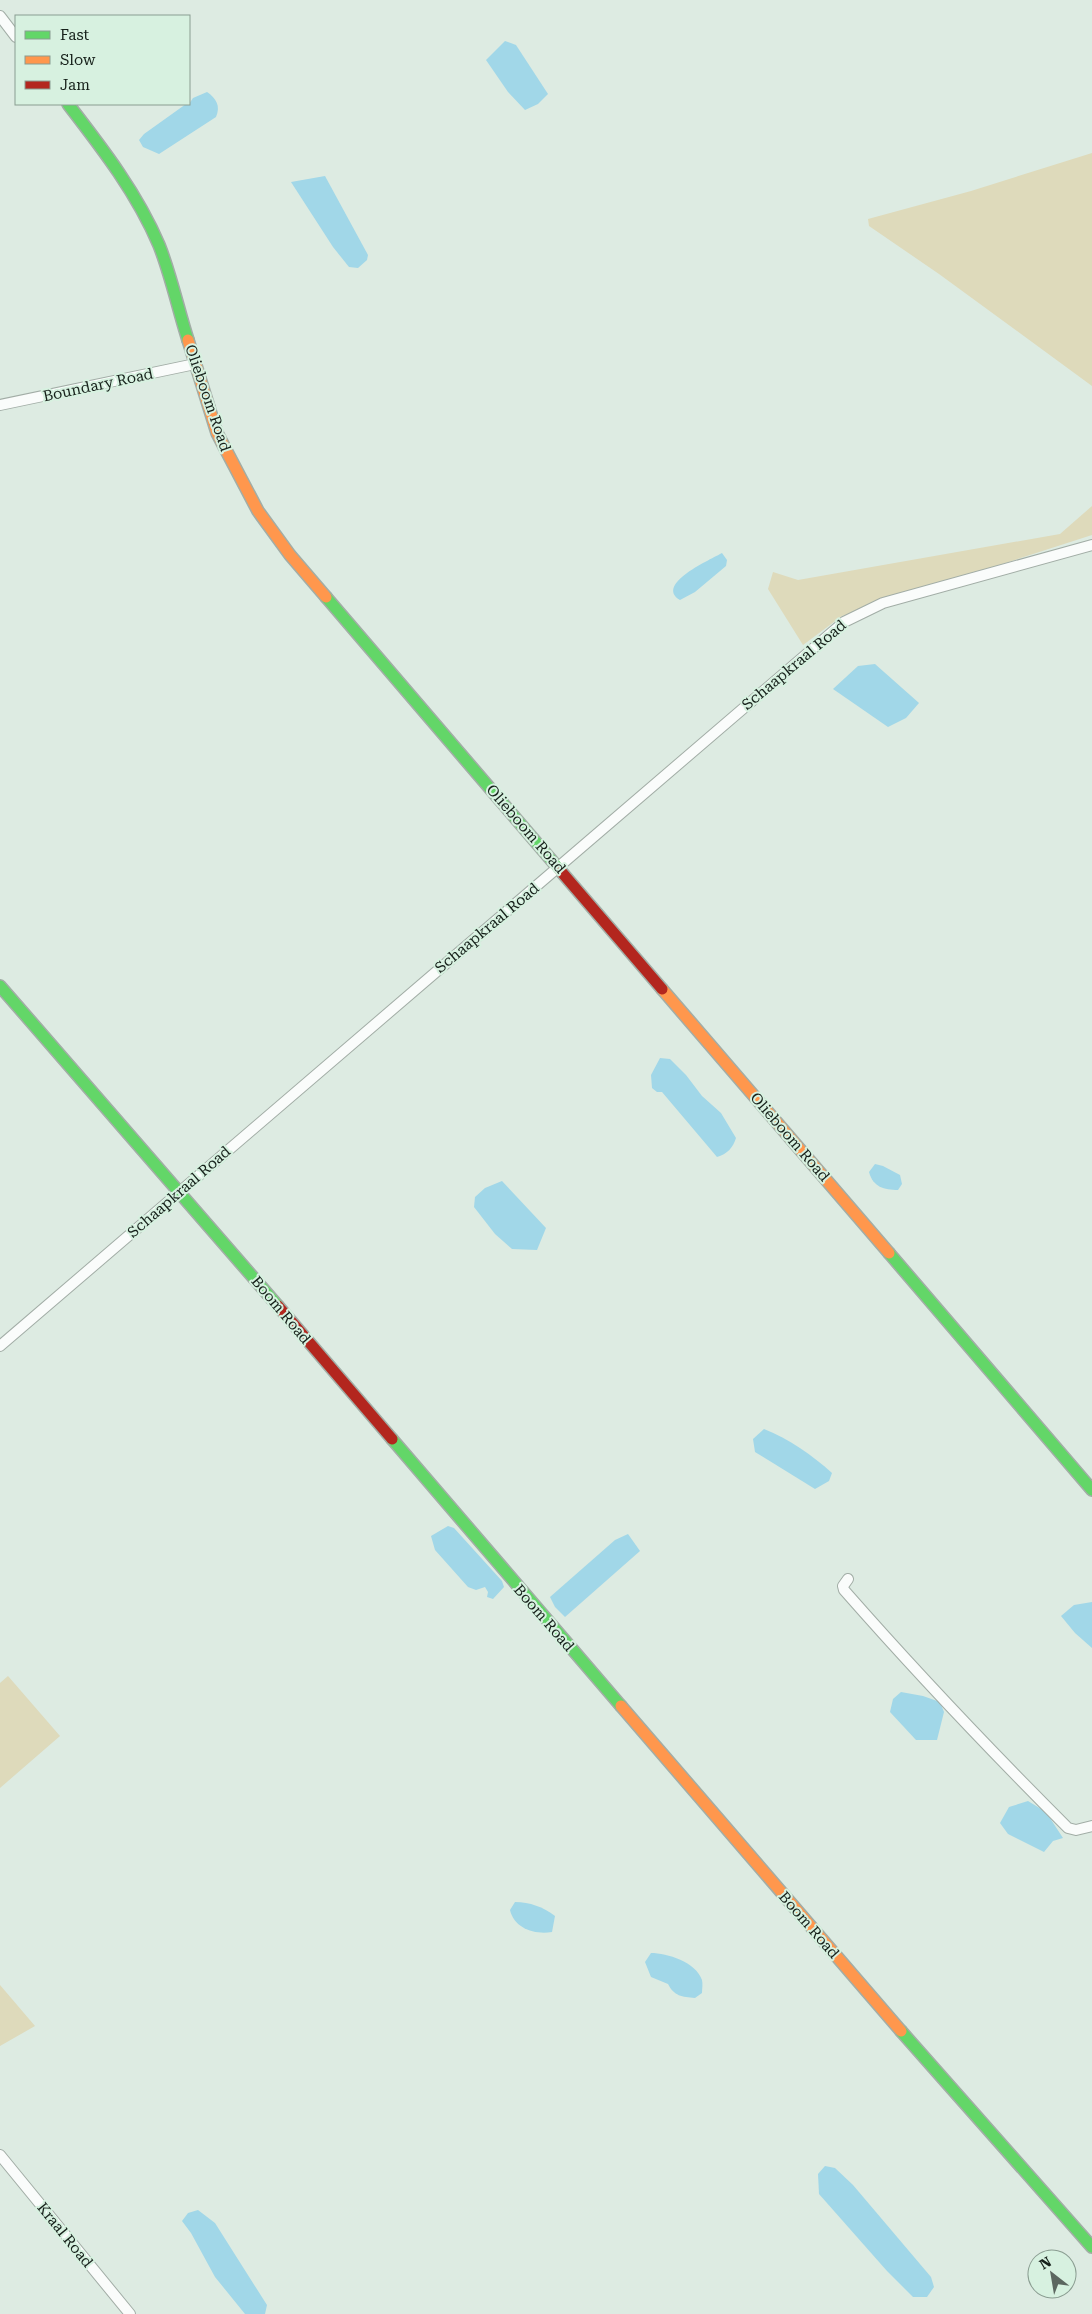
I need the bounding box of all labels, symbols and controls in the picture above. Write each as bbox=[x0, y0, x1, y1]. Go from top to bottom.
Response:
legend bbox=[15, 15, 190, 105]
text: Fast bbox=[60, 26, 90, 44]
text: Slow bbox=[60, 51, 96, 69]
text: Jam bbox=[60, 76, 90, 94]
street label: Olieboom Road bbox=[181, 342, 235, 454]
street label: Boundary Road bbox=[41, 364, 155, 405]
street label: Schaapkraal Road bbox=[738, 616, 850, 714]
street label: Olieboom Road bbox=[483, 781, 570, 877]
street label: Schaapkraal Road bbox=[431, 879, 543, 977]
street label: Olieboom Road bbox=[747, 1089, 834, 1185]
street label: Schaapkraal Road bbox=[124, 1142, 234, 1242]
street label: Boom Road bbox=[247, 1272, 315, 1348]
street label: Boom Road bbox=[510, 1581, 578, 1655]
street label: Boom Road bbox=[775, 1888, 843, 1962]
street label: Kraal Road bbox=[33, 2199, 97, 2271]
north arrow bbox=[1027, 2249, 1077, 2299]
text: N bbox=[1037, 2253, 1054, 2272]

